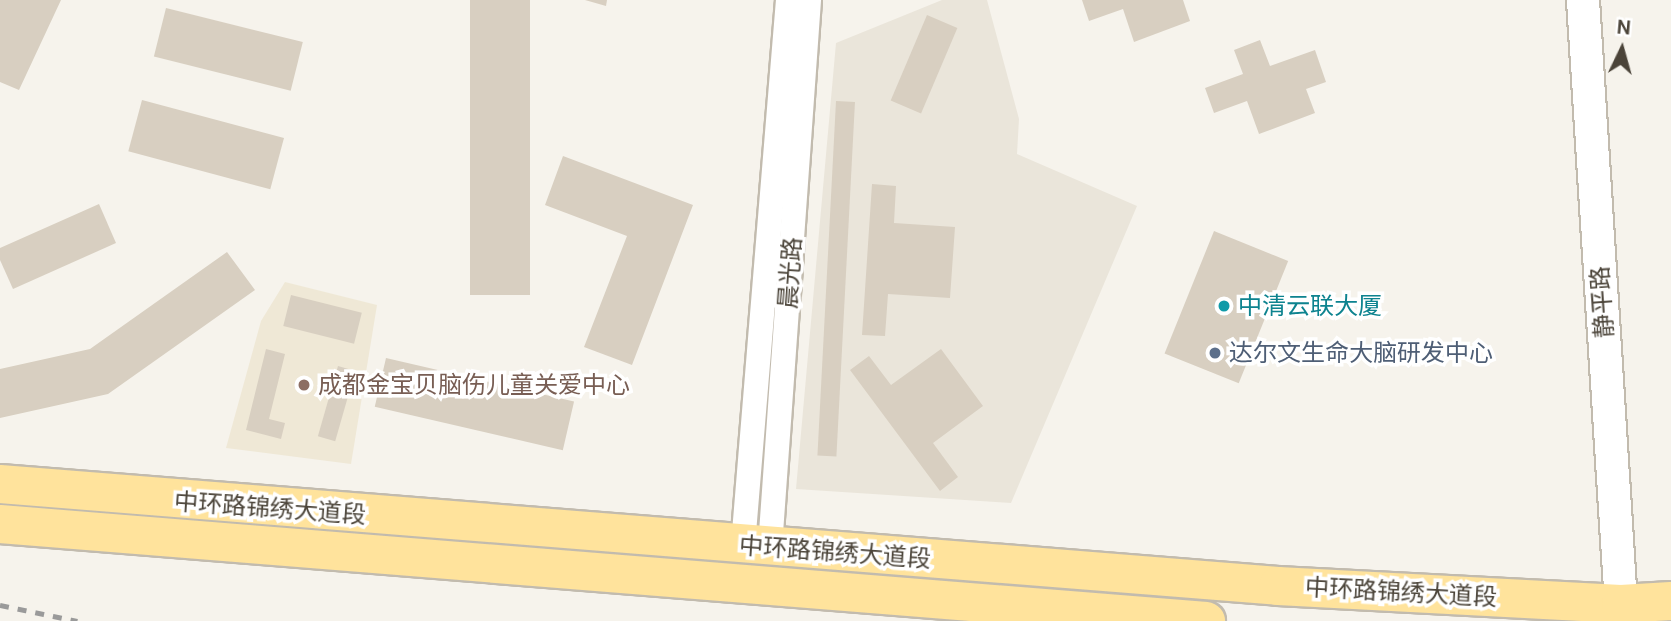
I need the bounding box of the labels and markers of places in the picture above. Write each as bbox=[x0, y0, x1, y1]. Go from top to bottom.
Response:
place label: 中清云联大厦 bbox=[1238, 292, 1382, 320]
marker: 中清云联大厦 bbox=[1216, 298, 1232, 314]
place label: 达尔文生命大脑研发中心 bbox=[1229, 339, 1493, 367]
marker: 达尔文生命大脑研发中心 bbox=[1207, 345, 1223, 361]
place label: 成都金宝贝脑伤儿童关爱中心 bbox=[318, 371, 630, 399]
marker: 成都金宝贝脑伤儿童关爱中心 bbox=[296, 377, 312, 393]

